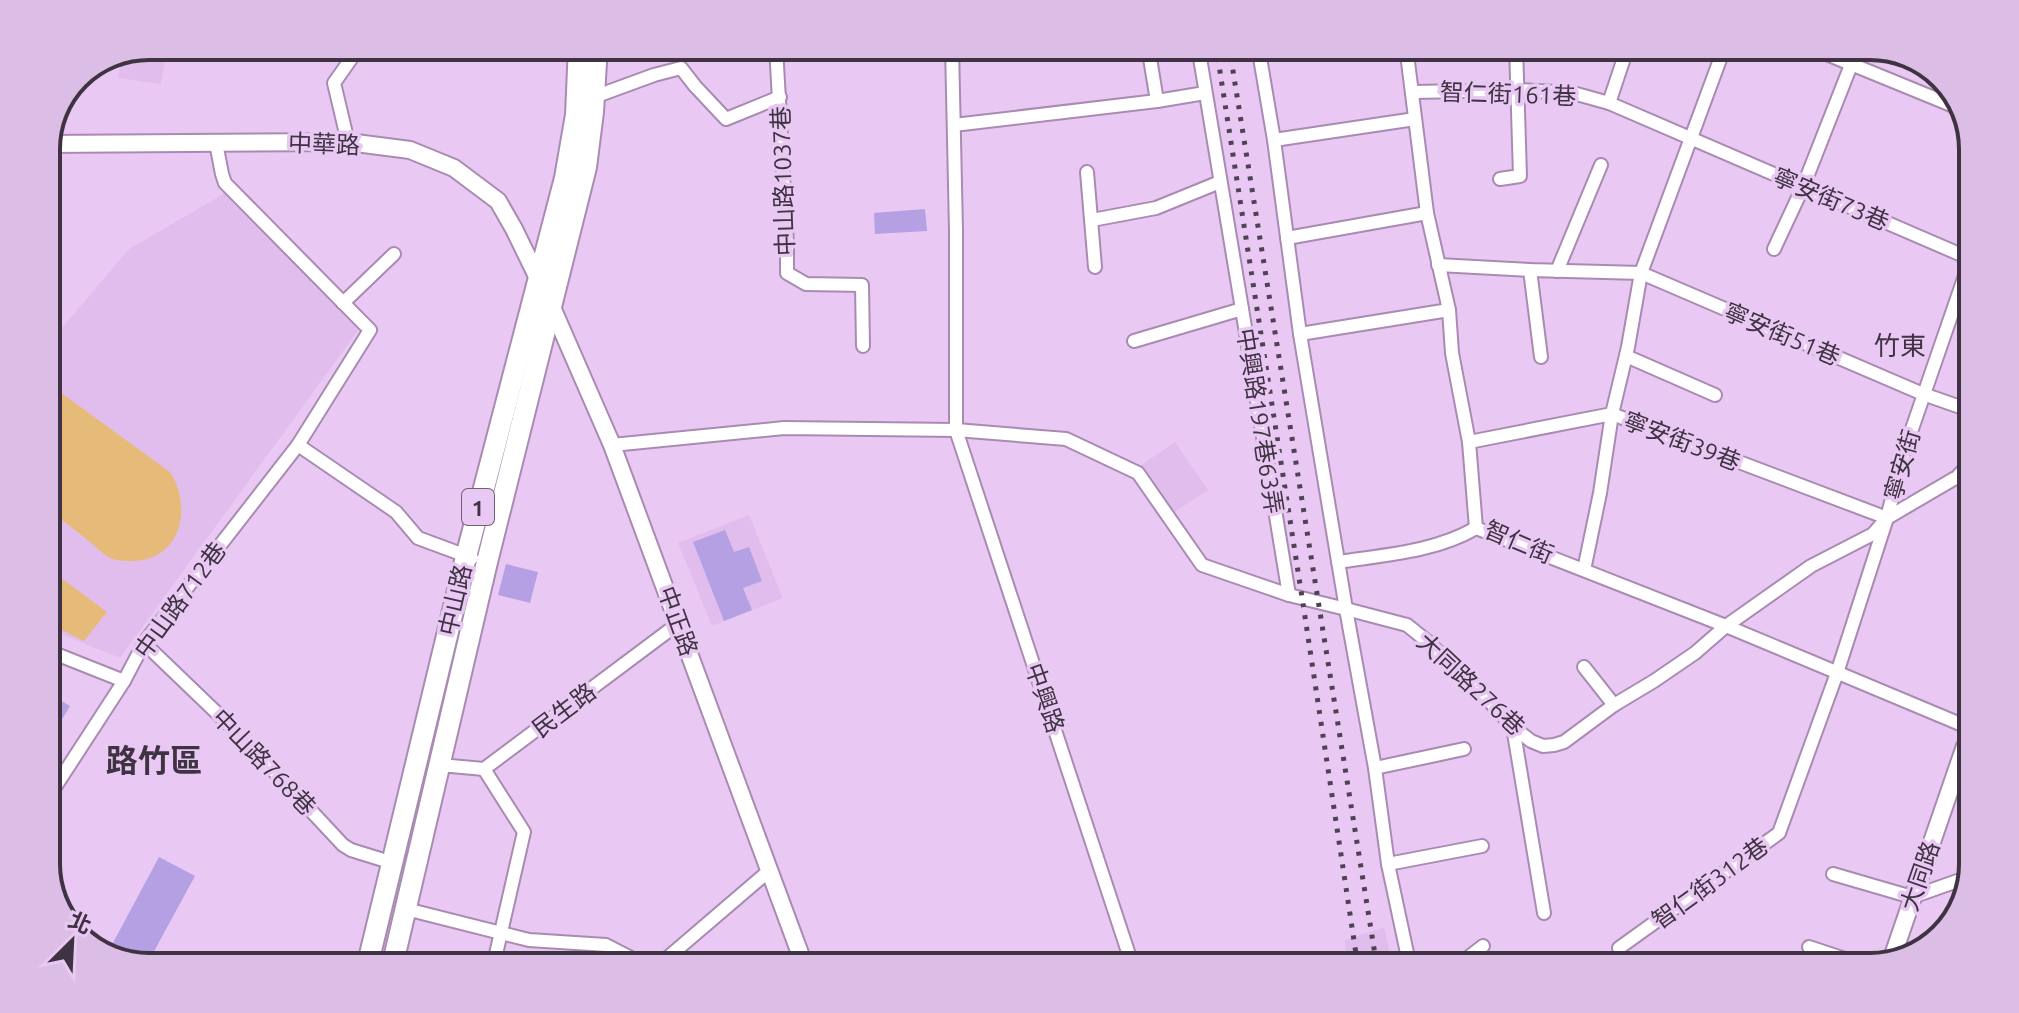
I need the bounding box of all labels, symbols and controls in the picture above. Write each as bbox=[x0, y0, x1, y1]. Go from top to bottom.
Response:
street label: 智仁街161巷 bbox=[1439, 78, 1577, 110]
street label: 中山路1037巷 bbox=[767, 105, 799, 257]
street label: 中華路 bbox=[288, 129, 360, 159]
street label: 寧安街73巷 bbox=[1769, 163, 1893, 235]
street label: 寧安街51巷 bbox=[1720, 298, 1844, 370]
street label: 中興路197巷63弄 bbox=[1232, 326, 1288, 516]
district label: 竹東 bbox=[1874, 331, 1926, 360]
street label: 寧安街39巷 bbox=[1620, 406, 1744, 476]
street label: 寧安街 bbox=[1879, 427, 1925, 503]
road number: 1 bbox=[462, 489, 494, 525]
street label: 智仁街 bbox=[1481, 516, 1557, 568]
street label: 中山路712巷 bbox=[129, 537, 231, 663]
street label: 中山路 bbox=[434, 562, 476, 638]
street label: 中正路 bbox=[653, 583, 703, 659]
street label: 大同路276巷 bbox=[1412, 628, 1530, 740]
street label: 中興路 bbox=[1021, 660, 1069, 736]
street label: 民生路 bbox=[527, 678, 601, 742]
street label: 中山路768巷 bbox=[207, 703, 321, 821]
district label: 路竹區 bbox=[106, 742, 202, 778]
street label: 智仁街312巷 bbox=[1647, 832, 1773, 934]
street label: 大同路 bbox=[1896, 838, 1944, 914]
north arrow bbox=[32, 901, 112, 981]
text: 北 bbox=[65, 906, 95, 938]

